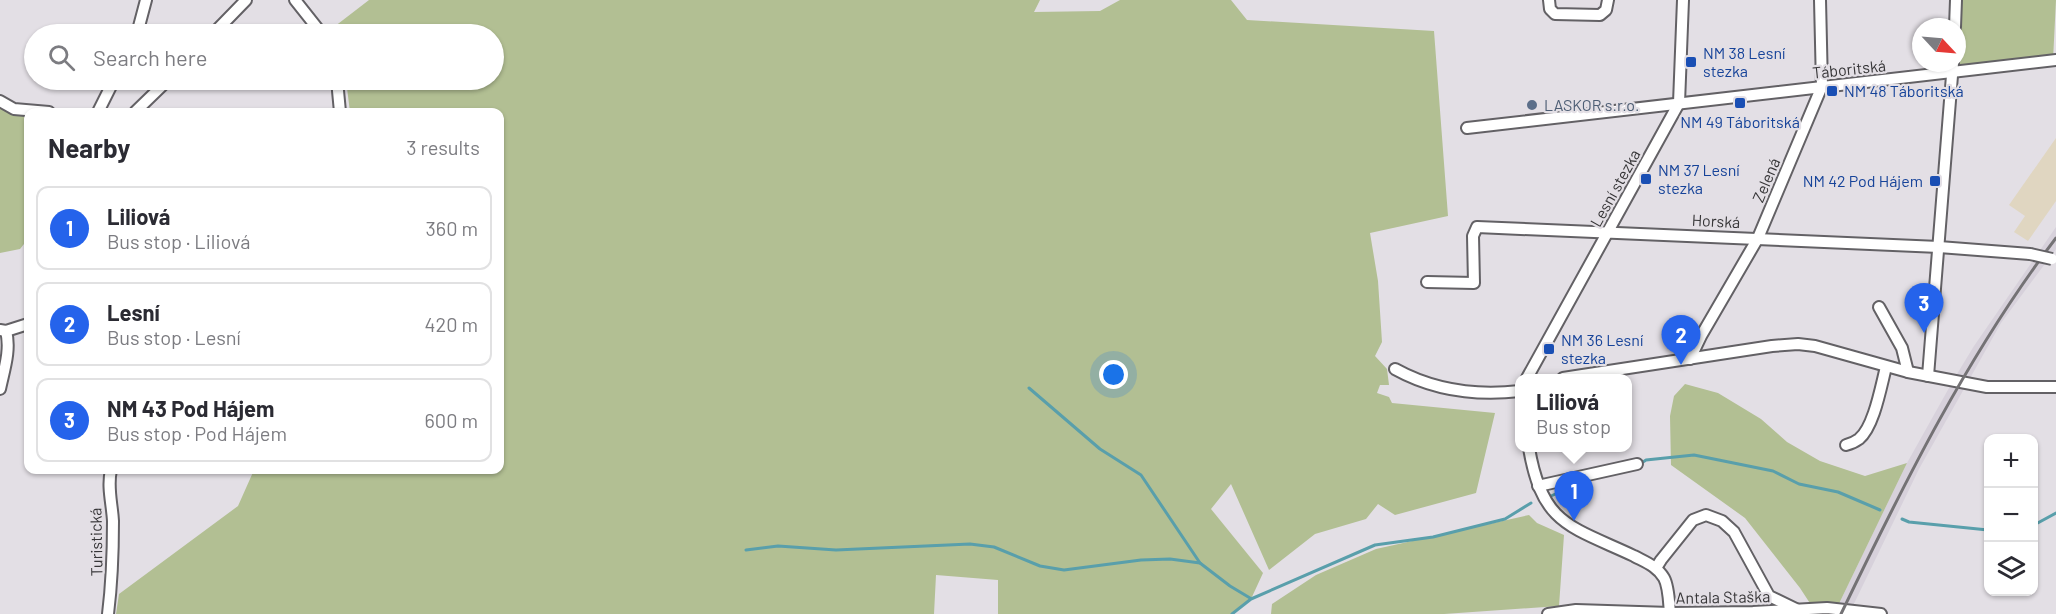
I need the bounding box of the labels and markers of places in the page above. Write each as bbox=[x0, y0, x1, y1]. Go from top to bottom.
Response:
place label: NM 38 Lesní stezka bbox=[1703, 43, 1786, 80]
marker: NM 38 Lesní stezka bbox=[1684, 55, 1698, 69]
place label: NM 48 Táboritská bbox=[1844, 81, 1964, 100]
marker: NM 48 Táboritská bbox=[1825, 84, 1839, 98]
place label: LASKOR s.r.o. bbox=[1544, 95, 1639, 114]
marker: NM 49 Táboritská bbox=[1733, 96, 1747, 110]
marker: LASKOR s.r.o. bbox=[1525, 98, 1539, 112]
place label: NM 49 Táboritská bbox=[1680, 112, 1800, 131]
place label: NM 37 Lesní stezka bbox=[1658, 160, 1740, 197]
place label: NM 42 Pod Hájem bbox=[1803, 171, 1923, 190]
marker: NM 37 Lesní stezka bbox=[1639, 172, 1653, 186]
marker: NM 42 Pod Hájem bbox=[1928, 174, 1942, 188]
pin: 3 bbox=[1904, 284, 1944, 333]
pin: 2 bbox=[1662, 316, 1700, 365]
place label: NM 36 Lesní stezka bbox=[1561, 330, 1644, 367]
marker: NM 36 Lesní stezka bbox=[1542, 342, 1556, 356]
pin: 1 bbox=[1554, 472, 1594, 521]

